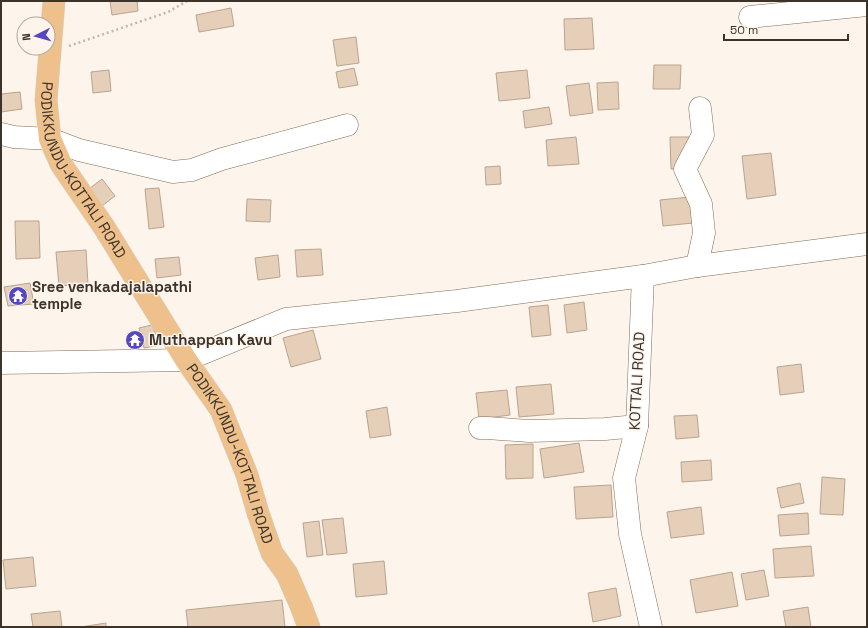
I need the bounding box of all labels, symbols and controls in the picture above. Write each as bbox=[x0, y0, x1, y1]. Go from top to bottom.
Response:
north arrow bbox=[16, 16, 56, 56]
scale bar bbox=[724, 16, 848, 42]
text: 50 m bbox=[730, 22, 758, 38]
text: N bbox=[19, 33, 33, 41]
street label: PODIKKUNDU-KOTTALI ROAD bbox=[37, 81, 131, 262]
place label: Sree venkadajalapathi temple bbox=[32, 277, 192, 313]
temple icon: Sree venkadajalapathi temple bbox=[7, 285, 29, 307]
temple icon: Muthappan Kavu bbox=[124, 329, 146, 351]
place label: Muthappan Kavu bbox=[149, 330, 272, 349]
street label: KOTTALI ROAD bbox=[624, 331, 649, 431]
street label: PODIKKUNDU-KOTTALI ROAD bbox=[182, 360, 278, 546]

